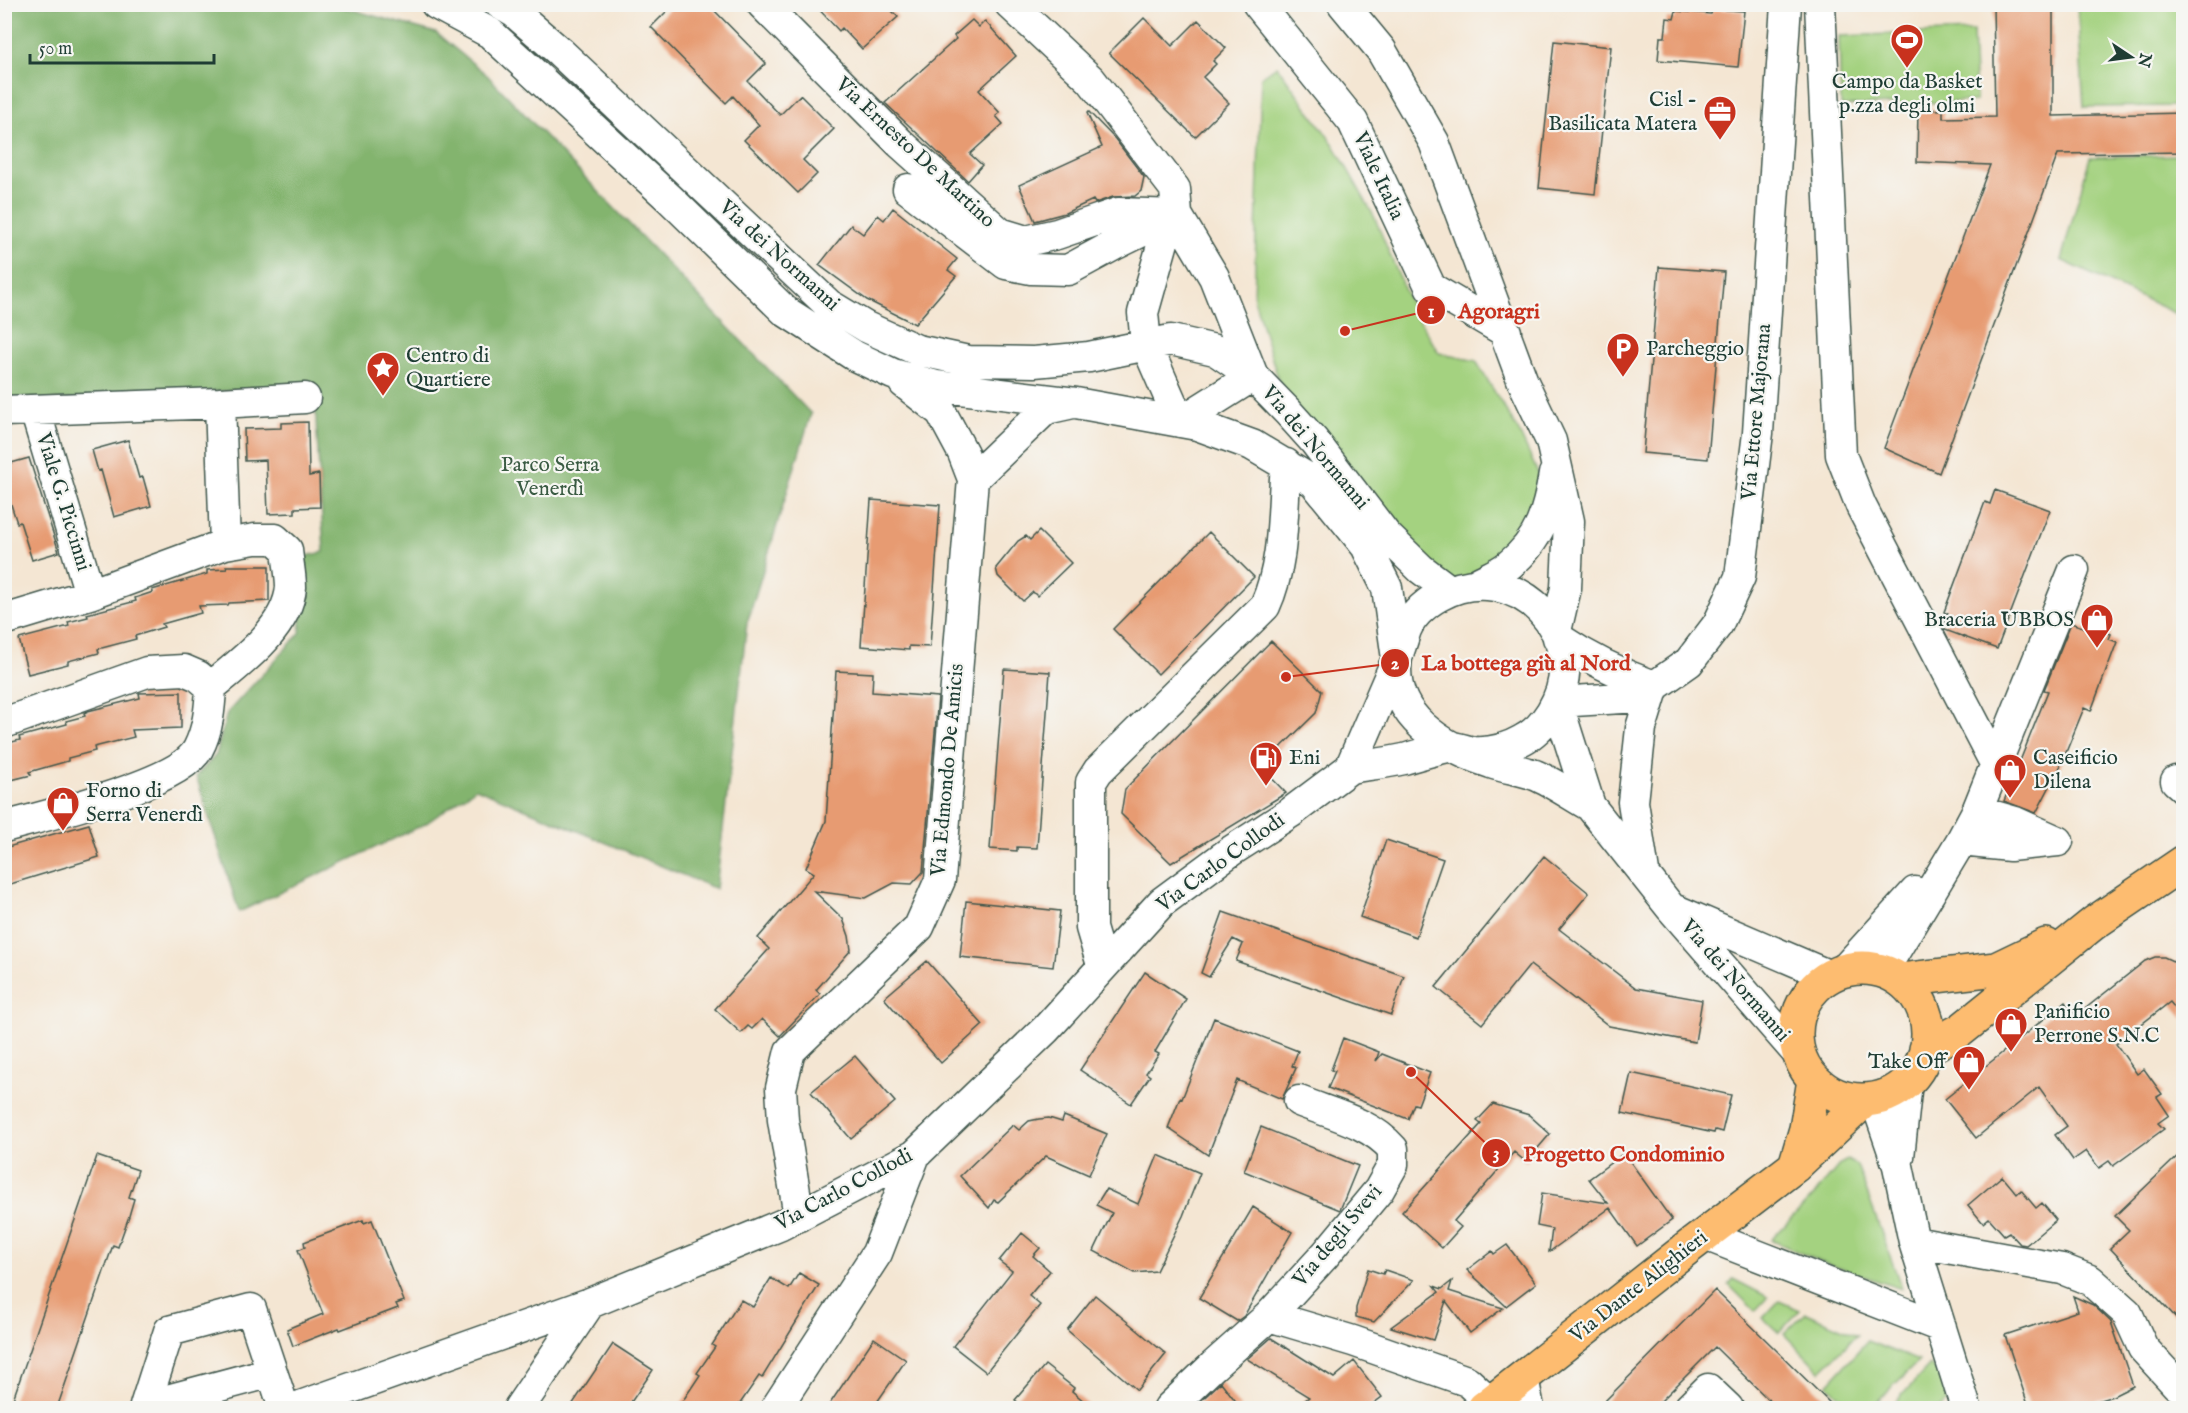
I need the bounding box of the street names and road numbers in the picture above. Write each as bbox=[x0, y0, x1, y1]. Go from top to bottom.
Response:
street label: Via Ernesto De Martino bbox=[828, 71, 1001, 234]
street label: Viale Italia bbox=[1346, 127, 1410, 225]
street label: Via dei Normanni bbox=[712, 194, 845, 318]
street label: Via Ettore Majorana bbox=[1736, 322, 1778, 502]
street label: Via dei Normanni bbox=[1255, 380, 1375, 516]
street label: Viale G. Piccinni bbox=[29, 429, 97, 574]
street label: Via Edmondo De Amicis bbox=[925, 662, 971, 879]
street label: Via Carlo Collodi bbox=[1151, 807, 1290, 919]
street label: Via dei Normanni bbox=[1674, 913, 1796, 1048]
street label: Via Carlo Collodi bbox=[770, 1142, 917, 1238]
street label: Via degli Svevi bbox=[1287, 1179, 1389, 1294]
street label: Via Dante Alighieri bbox=[1564, 1225, 1714, 1350]

